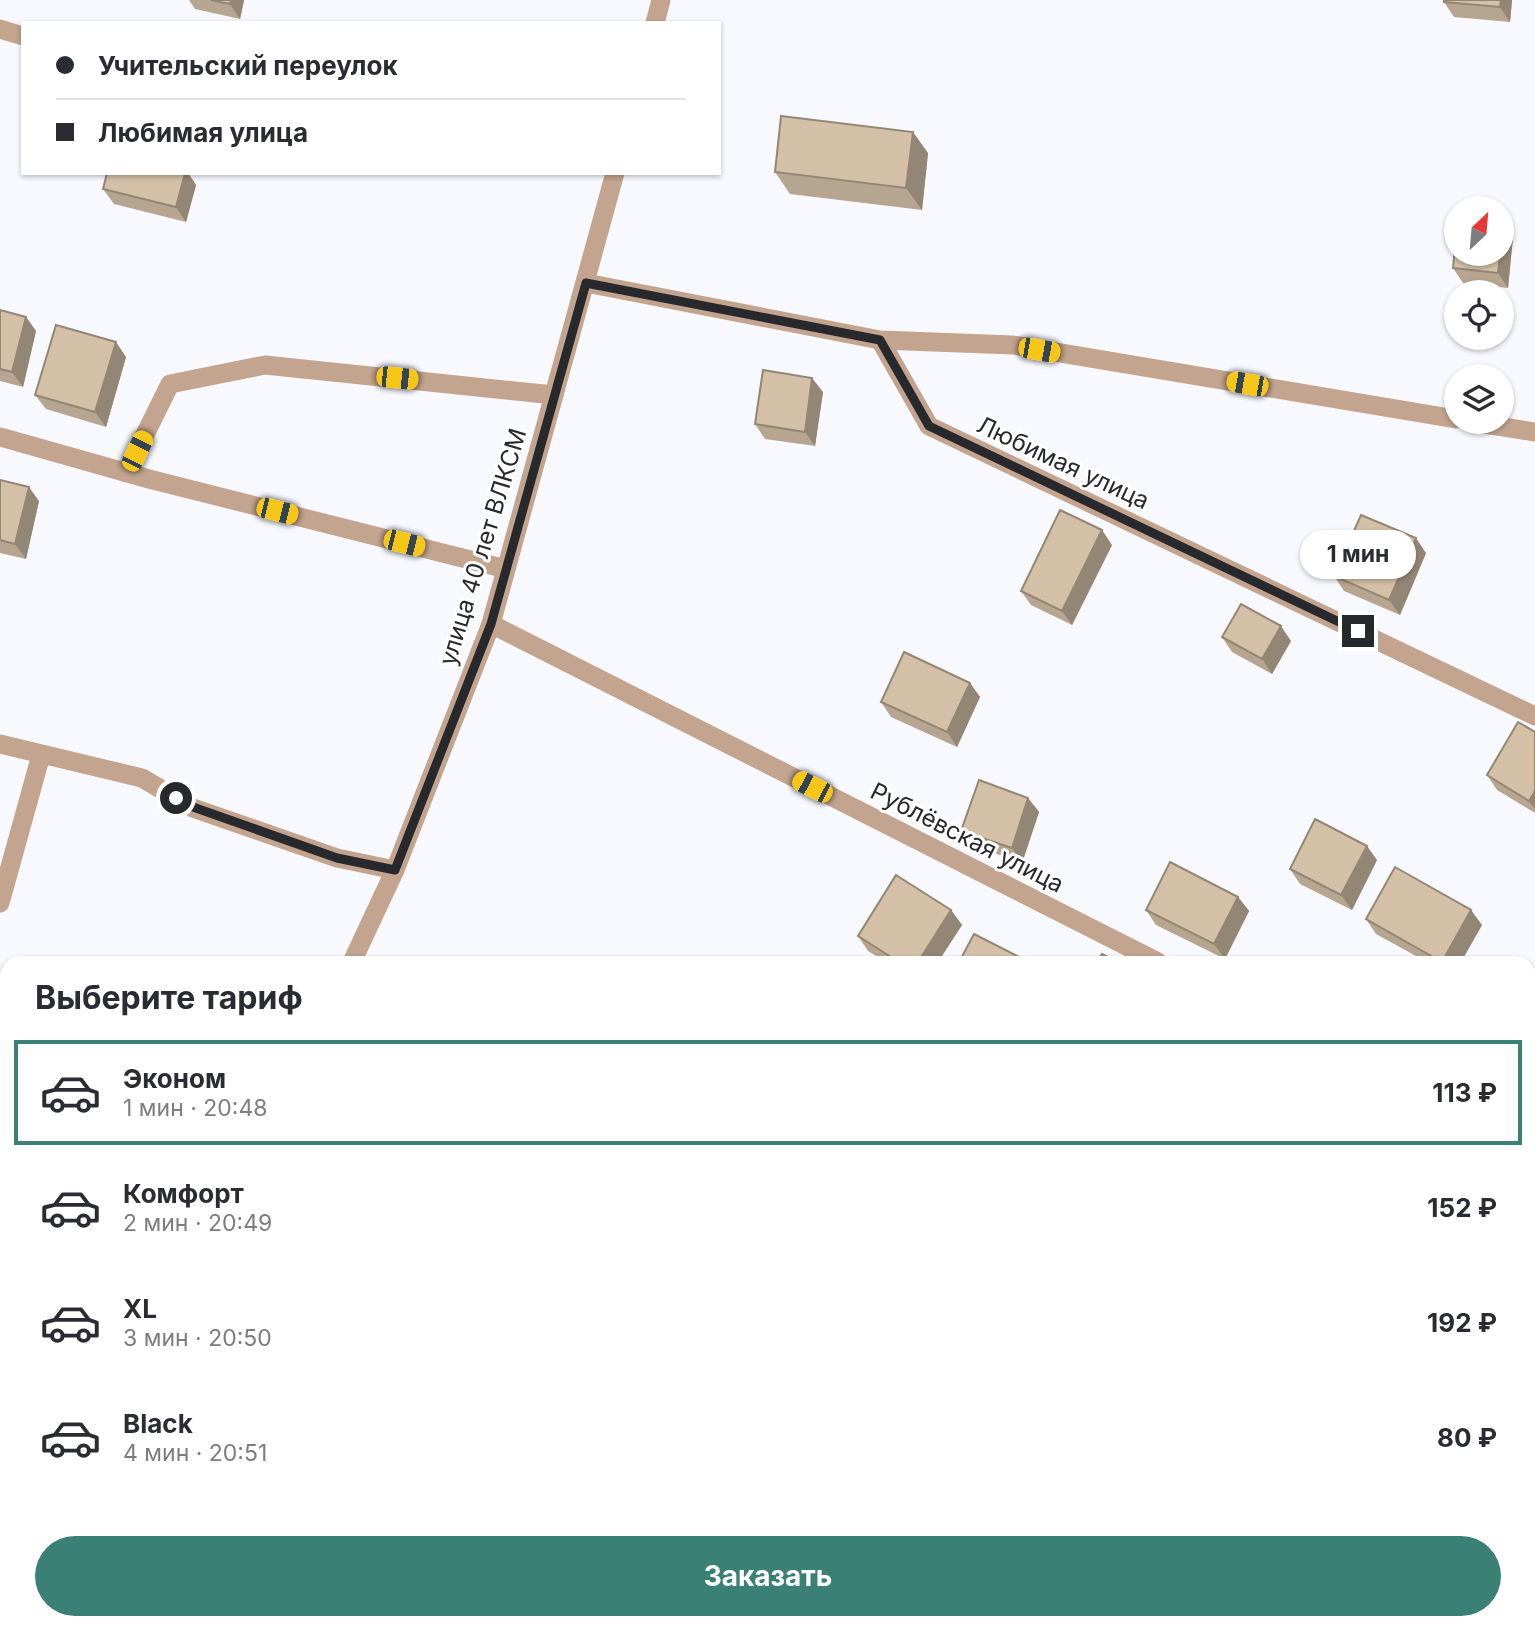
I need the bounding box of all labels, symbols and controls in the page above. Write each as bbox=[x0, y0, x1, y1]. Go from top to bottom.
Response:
text: Учительский переулок bbox=[98, 50, 398, 81]
text: Любимая улица bbox=[98, 117, 308, 148]
north arrow bbox=[1444, 196, 1514, 266]
map controls bbox=[1444, 196, 1514, 434]
button: locate bbox=[1444, 280, 1514, 350]
car bbox=[1017, 336, 1062, 364]
button: layers bbox=[1444, 364, 1514, 434]
car bbox=[376, 365, 419, 391]
car bbox=[1225, 370, 1270, 398]
street label: Любимая улица bbox=[972, 410, 1154, 515]
street label: улица 40 лет ВЛКСМ bbox=[433, 425, 532, 669]
car bbox=[119, 428, 156, 474]
car bbox=[255, 496, 300, 526]
car bbox=[382, 528, 427, 558]
callout: 1 мин bbox=[1300, 530, 1416, 578]
text: 1 мин bbox=[1327, 540, 1389, 568]
route end bbox=[1342, 615, 1374, 647]
car bbox=[789, 768, 836, 806]
street label: Рублёвская улица bbox=[866, 776, 1069, 899]
route start bbox=[160, 782, 192, 814]
text: Выберите тариф bbox=[35, 978, 303, 1017]
icon: car bbox=[39, 1061, 102, 1124]
text: Эконом bbox=[123, 1063, 226, 1094]
text: 113 ₽ bbox=[1432, 1077, 1497, 1108]
text: 1 мин · 20:48 bbox=[123, 1094, 268, 1122]
icon: car bbox=[39, 1176, 102, 1239]
text: Комфорт bbox=[123, 1178, 244, 1209]
text: 152 ₽ bbox=[1427, 1192, 1497, 1223]
text: 2 мин · 20:49 bbox=[123, 1209, 272, 1237]
icon: car bbox=[39, 1291, 102, 1354]
text: XL bbox=[123, 1293, 157, 1324]
text: 192 ₽ bbox=[1427, 1307, 1497, 1338]
text: 3 мин · 20:50 bbox=[123, 1324, 272, 1352]
icon: car bbox=[39, 1406, 102, 1469]
text: Black bbox=[123, 1408, 193, 1439]
text: 80 ₽ bbox=[1437, 1422, 1497, 1453]
text: 4 мин · 20:51 bbox=[123, 1439, 267, 1467]
button: Заказать bbox=[35, 1536, 1501, 1616]

